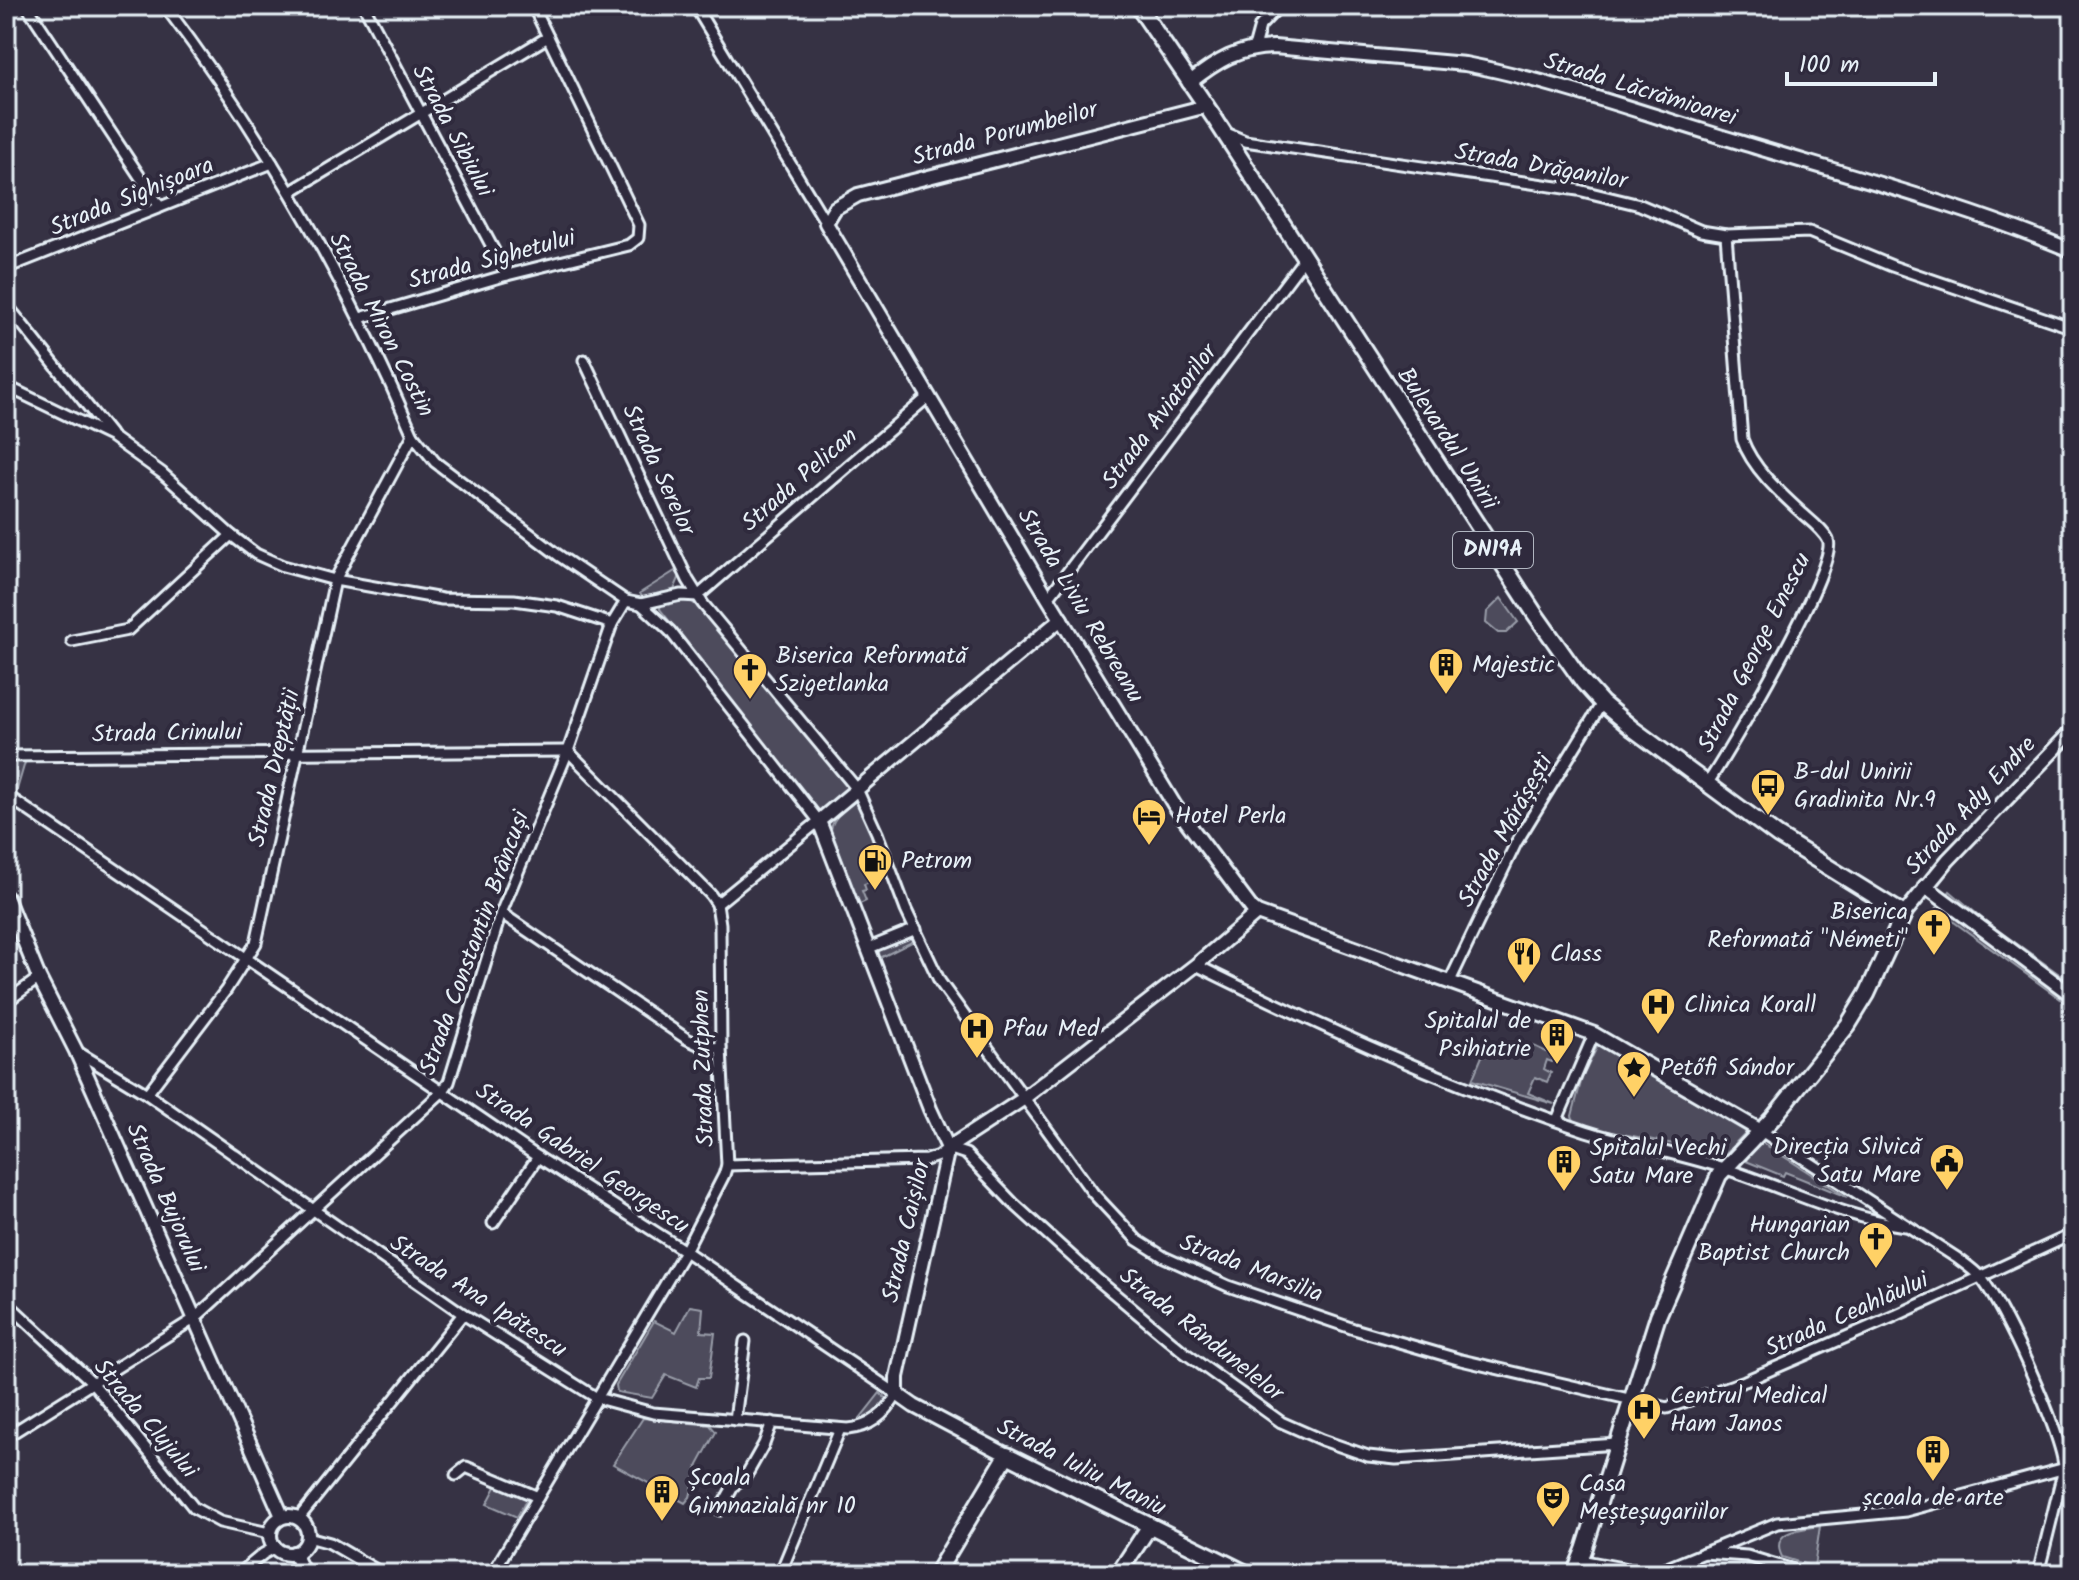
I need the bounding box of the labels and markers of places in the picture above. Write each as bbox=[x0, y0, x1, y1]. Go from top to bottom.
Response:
place label: Biserica Reformată Szigetlanka bbox=[776, 637, 970, 704]
building icon: Majestic bbox=[1427, 646, 1465, 696]
place label: Majestic bbox=[1472, 646, 1555, 685]
church icon: Biserica Reformată Szigetlanka bbox=[731, 651, 769, 701]
place label: B-dul Unirii Gradinita Nr.9 bbox=[1794, 753, 1936, 820]
bus stop icon: B-dul Unirii Gradinita Nr.9 bbox=[1749, 767, 1787, 817]
hotel icon: Hotel Perla bbox=[1130, 797, 1168, 847]
place label: Hotel Perla bbox=[1175, 797, 1286, 836]
fuel station icon: Petrom bbox=[856, 842, 894, 892]
place label: Petrom bbox=[901, 842, 972, 881]
place label: Biserica Reformată "Németi" bbox=[1707, 893, 1908, 960]
church icon: Biserica Reformată "Németi" bbox=[1915, 907, 1953, 957]
restaurant icon: Class bbox=[1505, 935, 1543, 985]
place label: Class bbox=[1550, 935, 1602, 974]
hospital icon: Clinica Korall bbox=[1639, 986, 1677, 1036]
place label: Clinica Korall bbox=[1684, 986, 1816, 1025]
place label: Spitalul de Psihiatrie bbox=[1425, 1002, 1531, 1069]
hospital icon: Pfau Med bbox=[958, 1010, 996, 1060]
place label: Pfau Med bbox=[1003, 1010, 1100, 1049]
building icon: Spitalul de Psihiatrie bbox=[1538, 1016, 1576, 1066]
place icon: Petőfi Sándor bbox=[1615, 1049, 1653, 1099]
place label: Petőfi Sándor bbox=[1660, 1049, 1796, 1088]
place label: Direcția Silvică Satu Mare bbox=[1773, 1128, 1924, 1195]
place label: Spitalul Vechi Satu Mare bbox=[1590, 1129, 1728, 1196]
public building icon: Direcția Silvică Satu Mare bbox=[1928, 1142, 1966, 1192]
building icon: Spitalul Vechi Satu Mare bbox=[1545, 1143, 1583, 1193]
place label: Hungarian Baptist Church bbox=[1698, 1206, 1850, 1273]
church icon: Hungarian Baptist Church bbox=[1857, 1220, 1895, 1270]
place label: Centrul Medical Ham Janos bbox=[1670, 1377, 1828, 1444]
hospital icon: Centrul Medical Ham Janos bbox=[1625, 1391, 1663, 1441]
building icon: școala de arte bbox=[1914, 1433, 1952, 1483]
place label: Școala Gimnazială nr 10 bbox=[688, 1459, 856, 1526]
place label: Casa Meșteșugariilor bbox=[1579, 1465, 1730, 1532]
building icon: Școala Gimnazială nr 10 bbox=[643, 1473, 681, 1523]
theatre icon: Casa Meșteșugariilor bbox=[1534, 1479, 1572, 1529]
place label: școala de arte bbox=[1862, 1479, 2004, 1518]

